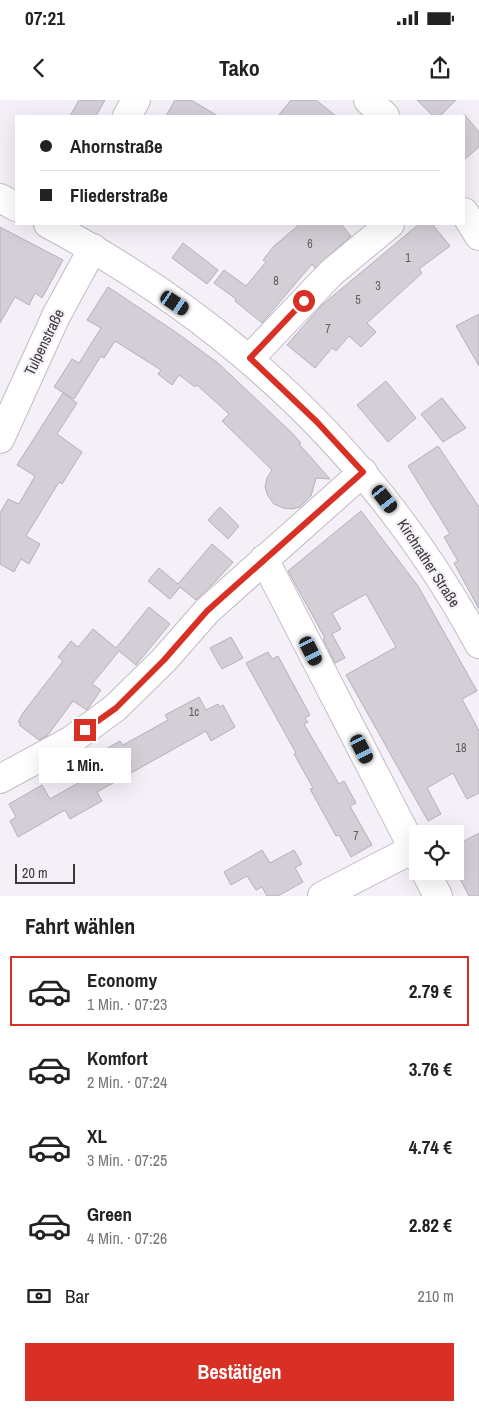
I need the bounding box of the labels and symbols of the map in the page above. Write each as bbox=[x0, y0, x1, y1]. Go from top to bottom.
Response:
house number: 6 bbox=[307, 236, 313, 252]
house number: 1 bbox=[405, 250, 411, 266]
house number: 8 bbox=[273, 273, 279, 289]
house number: 3 bbox=[375, 278, 381, 294]
car bbox=[158, 288, 191, 318]
route start bbox=[293, 290, 315, 312]
house number: 5 bbox=[355, 292, 361, 308]
street label: Tulpenstraße bbox=[19, 305, 69, 379]
house number: 7 bbox=[325, 321, 331, 337]
car bbox=[369, 483, 400, 515]
street label: Kirchrather Straße bbox=[393, 515, 465, 611]
car bbox=[297, 634, 324, 668]
house number: 1c bbox=[189, 704, 199, 720]
route end bbox=[74, 719, 96, 741]
car bbox=[348, 732, 375, 766]
house number: 18 bbox=[456, 740, 466, 756]
callout: 1 Min. bbox=[39, 748, 131, 782]
house number: 7 bbox=[353, 828, 359, 844]
scale bar bbox=[15, 861, 75, 884]

